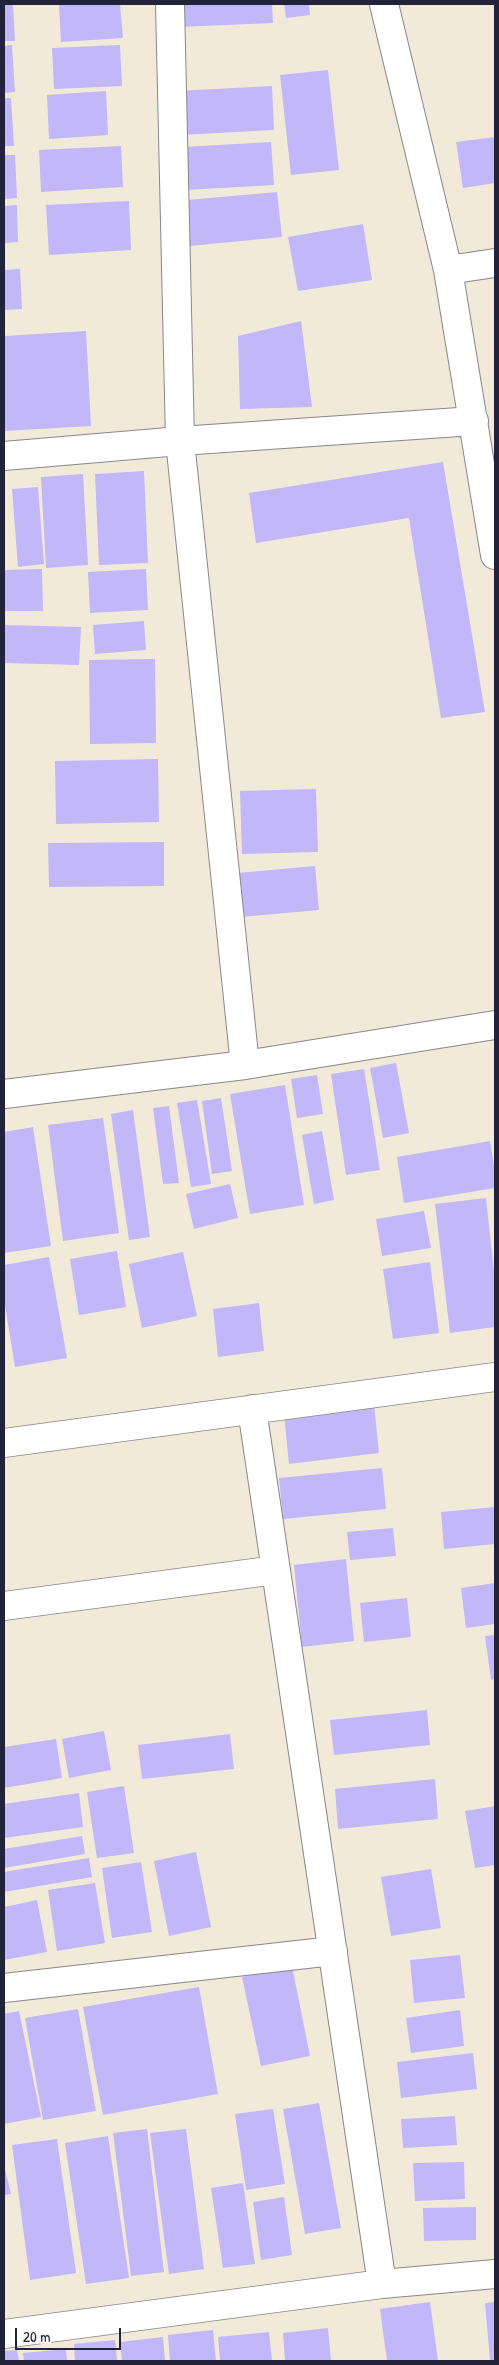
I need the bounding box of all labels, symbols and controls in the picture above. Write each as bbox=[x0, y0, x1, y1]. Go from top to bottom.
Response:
scale bar bbox=[18, 2318, 124, 2350]
text: 20 m bbox=[23, 2326, 50, 2347]

